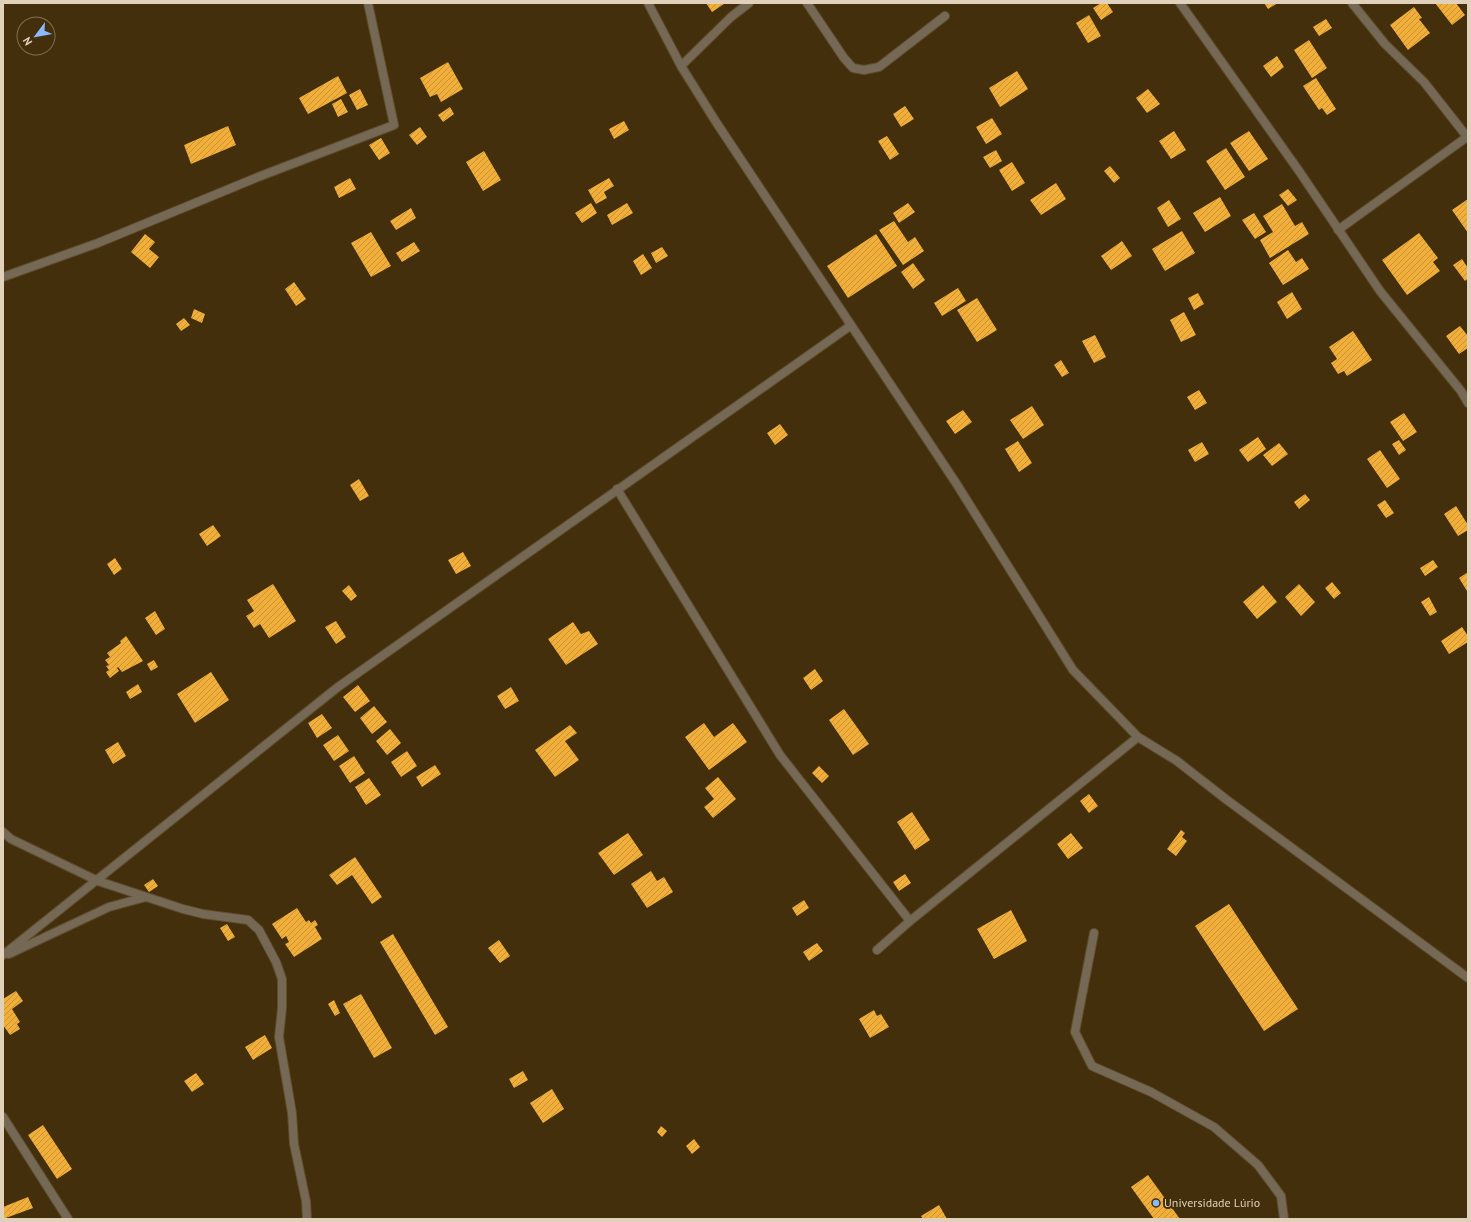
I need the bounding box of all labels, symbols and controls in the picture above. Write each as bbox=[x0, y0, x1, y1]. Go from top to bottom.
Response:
north arrow bbox=[16, 16, 56, 56]
text: N bbox=[20, 35, 35, 48]
place label: Universidade Lúrio bbox=[1164, 1195, 1260, 1210]
marker: Universidade Lúrio bbox=[1151, 1198, 1161, 1208]

